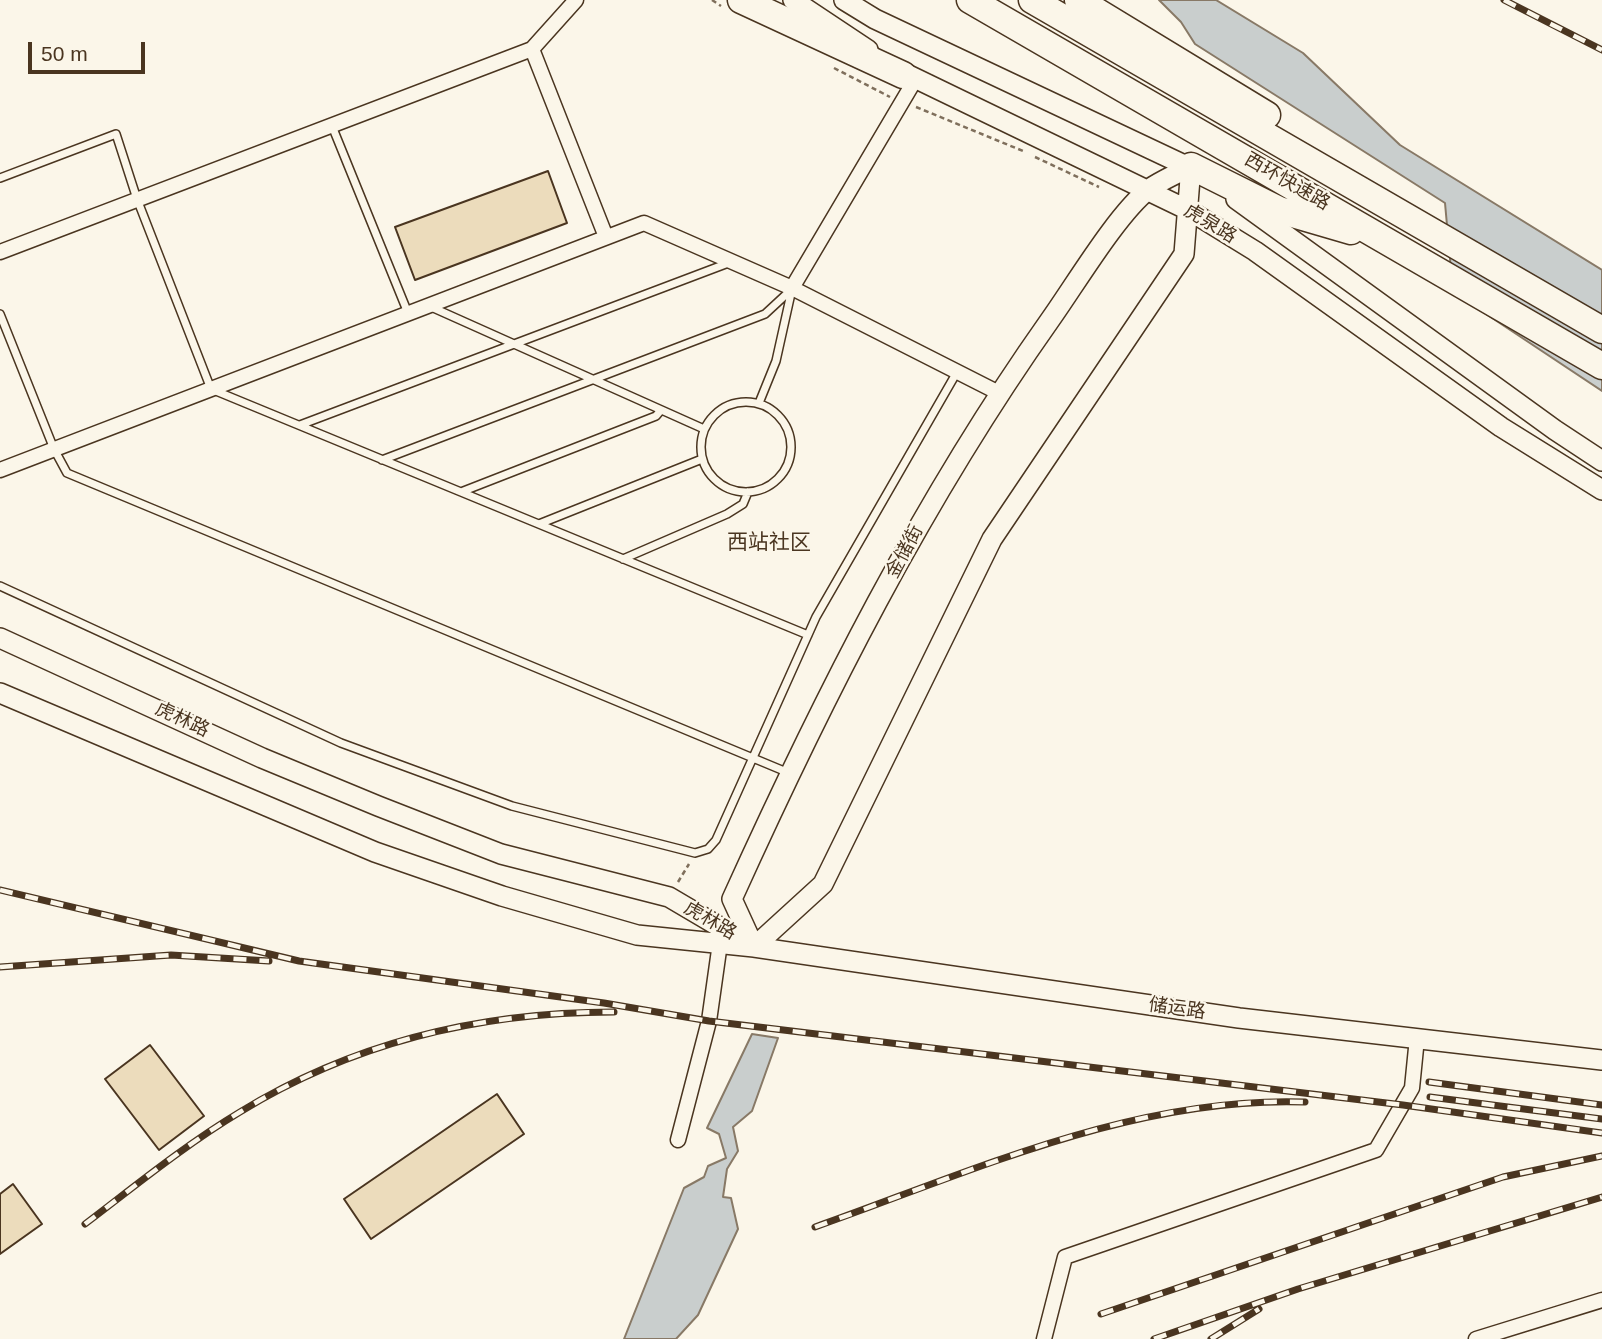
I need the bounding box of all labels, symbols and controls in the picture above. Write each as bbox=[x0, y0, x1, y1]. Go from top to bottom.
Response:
scale bar bbox=[32, 28, 149, 72]
text: 50 m bbox=[41, 42, 88, 65]
street label: 西环快速路 bbox=[1240, 148, 1334, 216]
street label: 虎泉路 bbox=[1180, 200, 1240, 248]
street label: 金储街 bbox=[882, 521, 928, 583]
district label: 西站社区 bbox=[727, 530, 811, 556]
street label: 虎林路 bbox=[151, 698, 213, 742]
street label: 虎林路 bbox=[680, 897, 740, 945]
street label: 储运路 bbox=[1147, 994, 1207, 1024]

